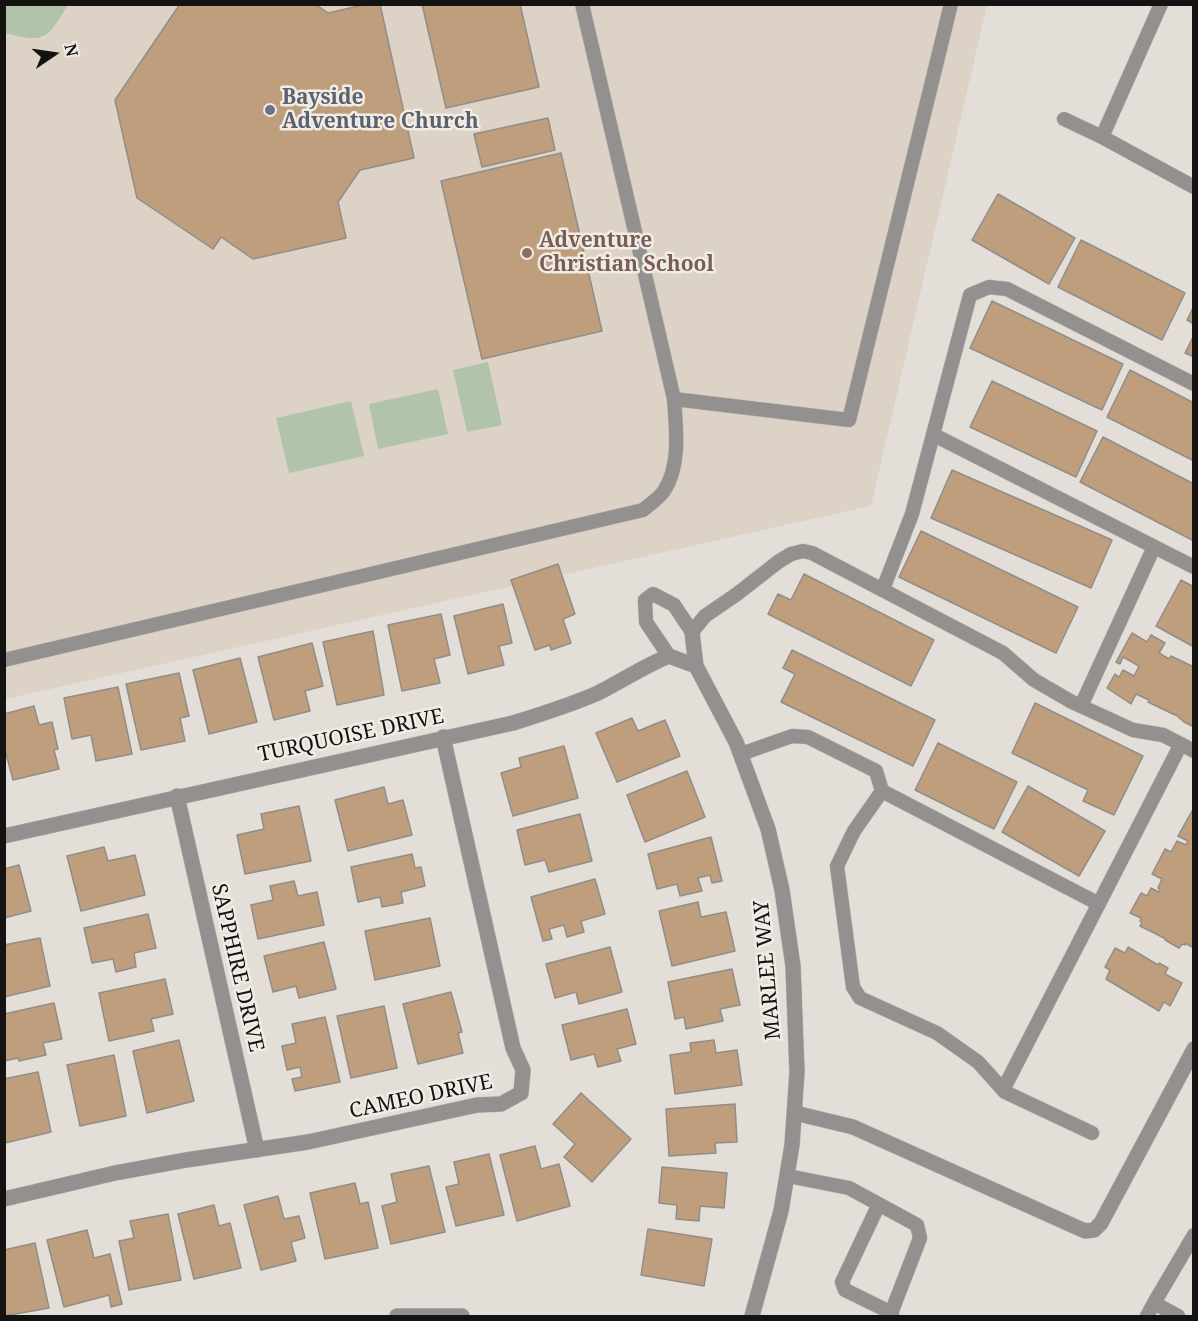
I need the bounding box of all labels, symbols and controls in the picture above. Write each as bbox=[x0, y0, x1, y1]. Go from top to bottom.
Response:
north arrow bbox=[24, 24, 84, 84]
text: N bbox=[59, 41, 84, 59]
place label: Bayside Adventure Church bbox=[282, 85, 479, 135]
marker: Bayside Adventure Church bbox=[263, 103, 277, 117]
place label: Adventure Christian School bbox=[539, 228, 714, 278]
marker: Adventure Christian School bbox=[520, 246, 534, 260]
street label: TURQUOISE DRIVE bbox=[256, 704, 446, 768]
street label: SAPPHIRE DRIVE bbox=[205, 881, 269, 1055]
street label: MARLEE WAY bbox=[749, 899, 787, 1041]
street label: CAMEO DRIVE bbox=[347, 1070, 495, 1124]

